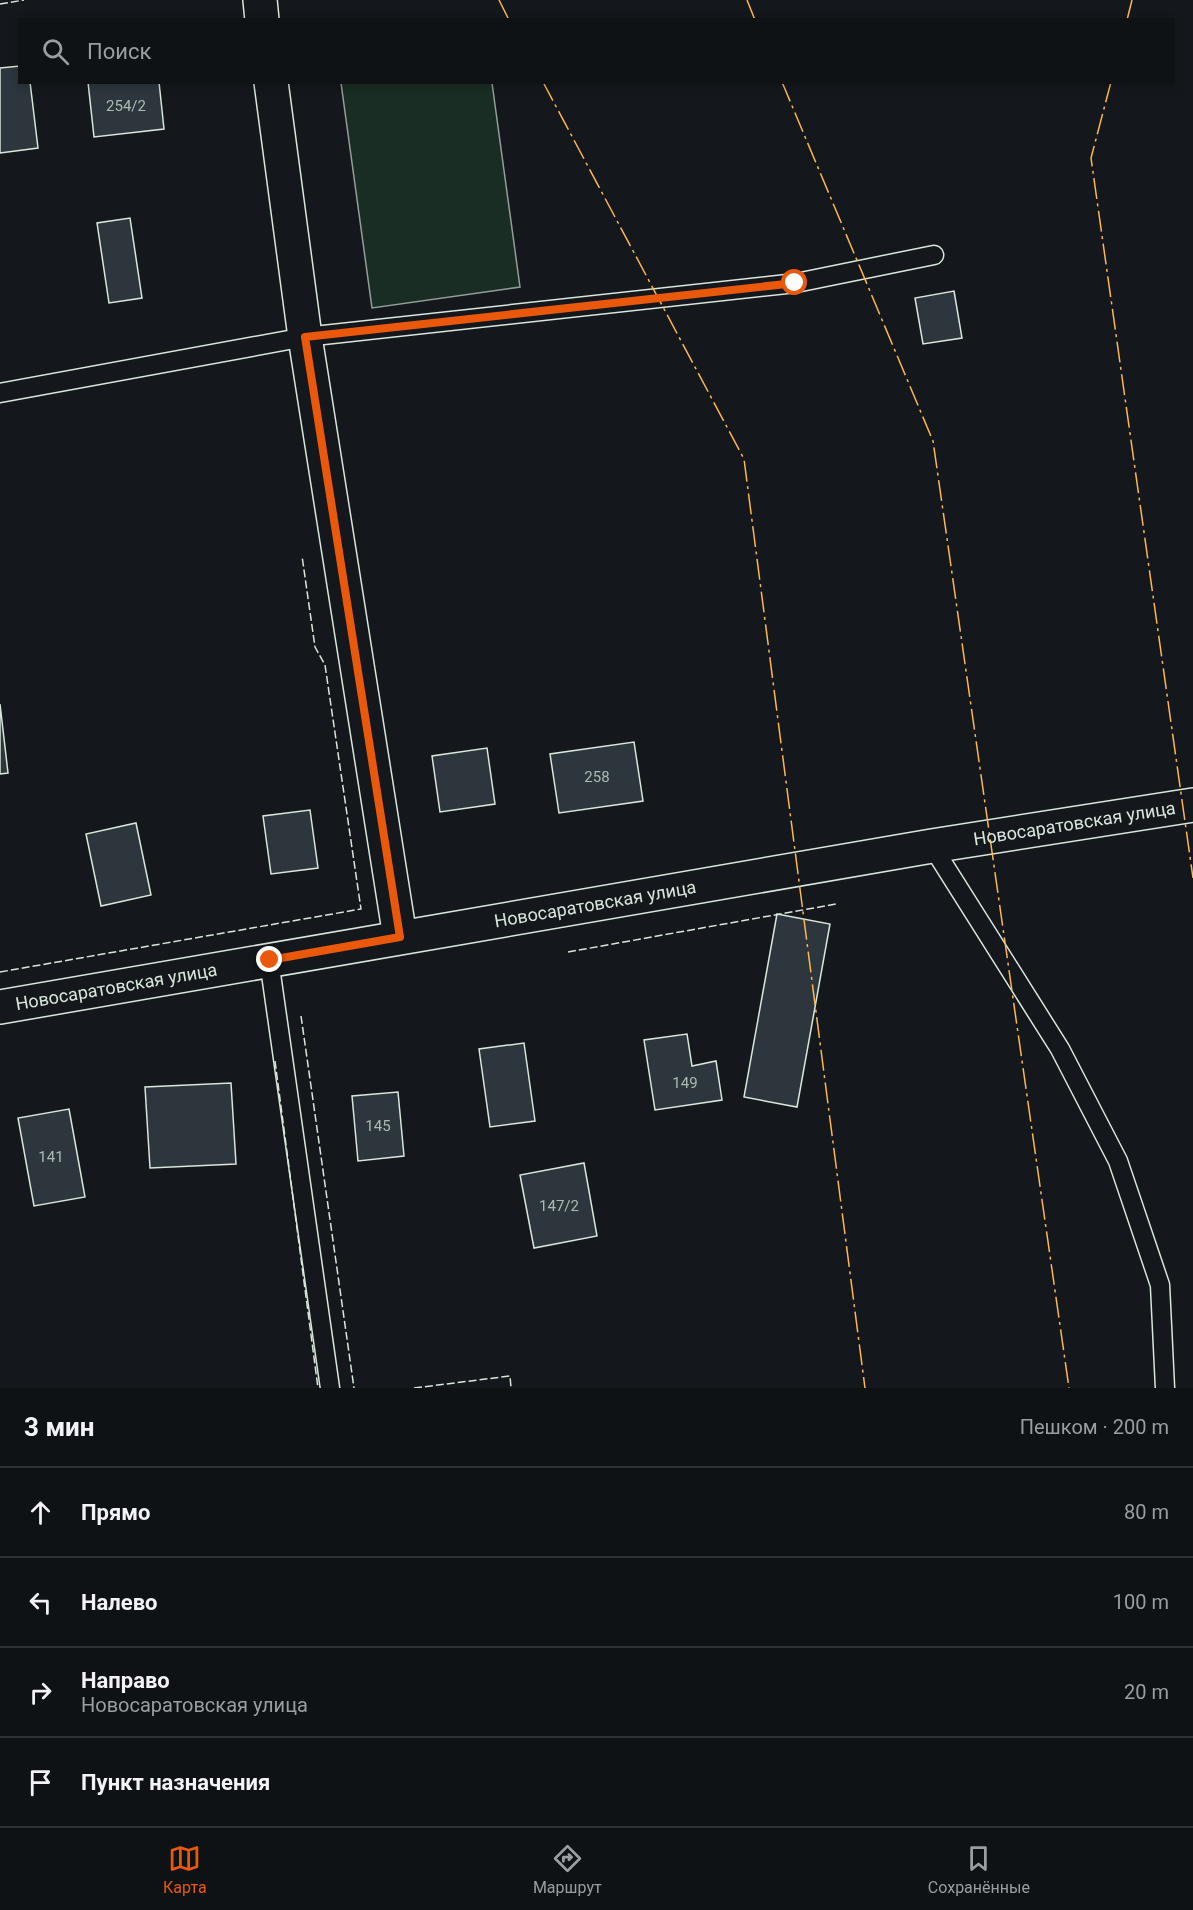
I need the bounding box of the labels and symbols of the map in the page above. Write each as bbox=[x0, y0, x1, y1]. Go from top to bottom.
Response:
house number: 254/2 bbox=[106, 97, 146, 115]
route start bbox=[781, 269, 807, 295]
house number: 258 bbox=[584, 768, 610, 786]
street label: Новосаратовская улица bbox=[972, 797, 1177, 849]
street label: Новосаратовская улица bbox=[493, 876, 698, 931]
route end bbox=[256, 946, 282, 972]
street label: Новосаратовская улица bbox=[14, 959, 219, 1014]
house number: 149 bbox=[672, 1074, 698, 1092]
house number: 145 bbox=[365, 1117, 391, 1135]
house number: 141 bbox=[38, 1148, 64, 1166]
house number: 147/2 bbox=[539, 1197, 579, 1215]

